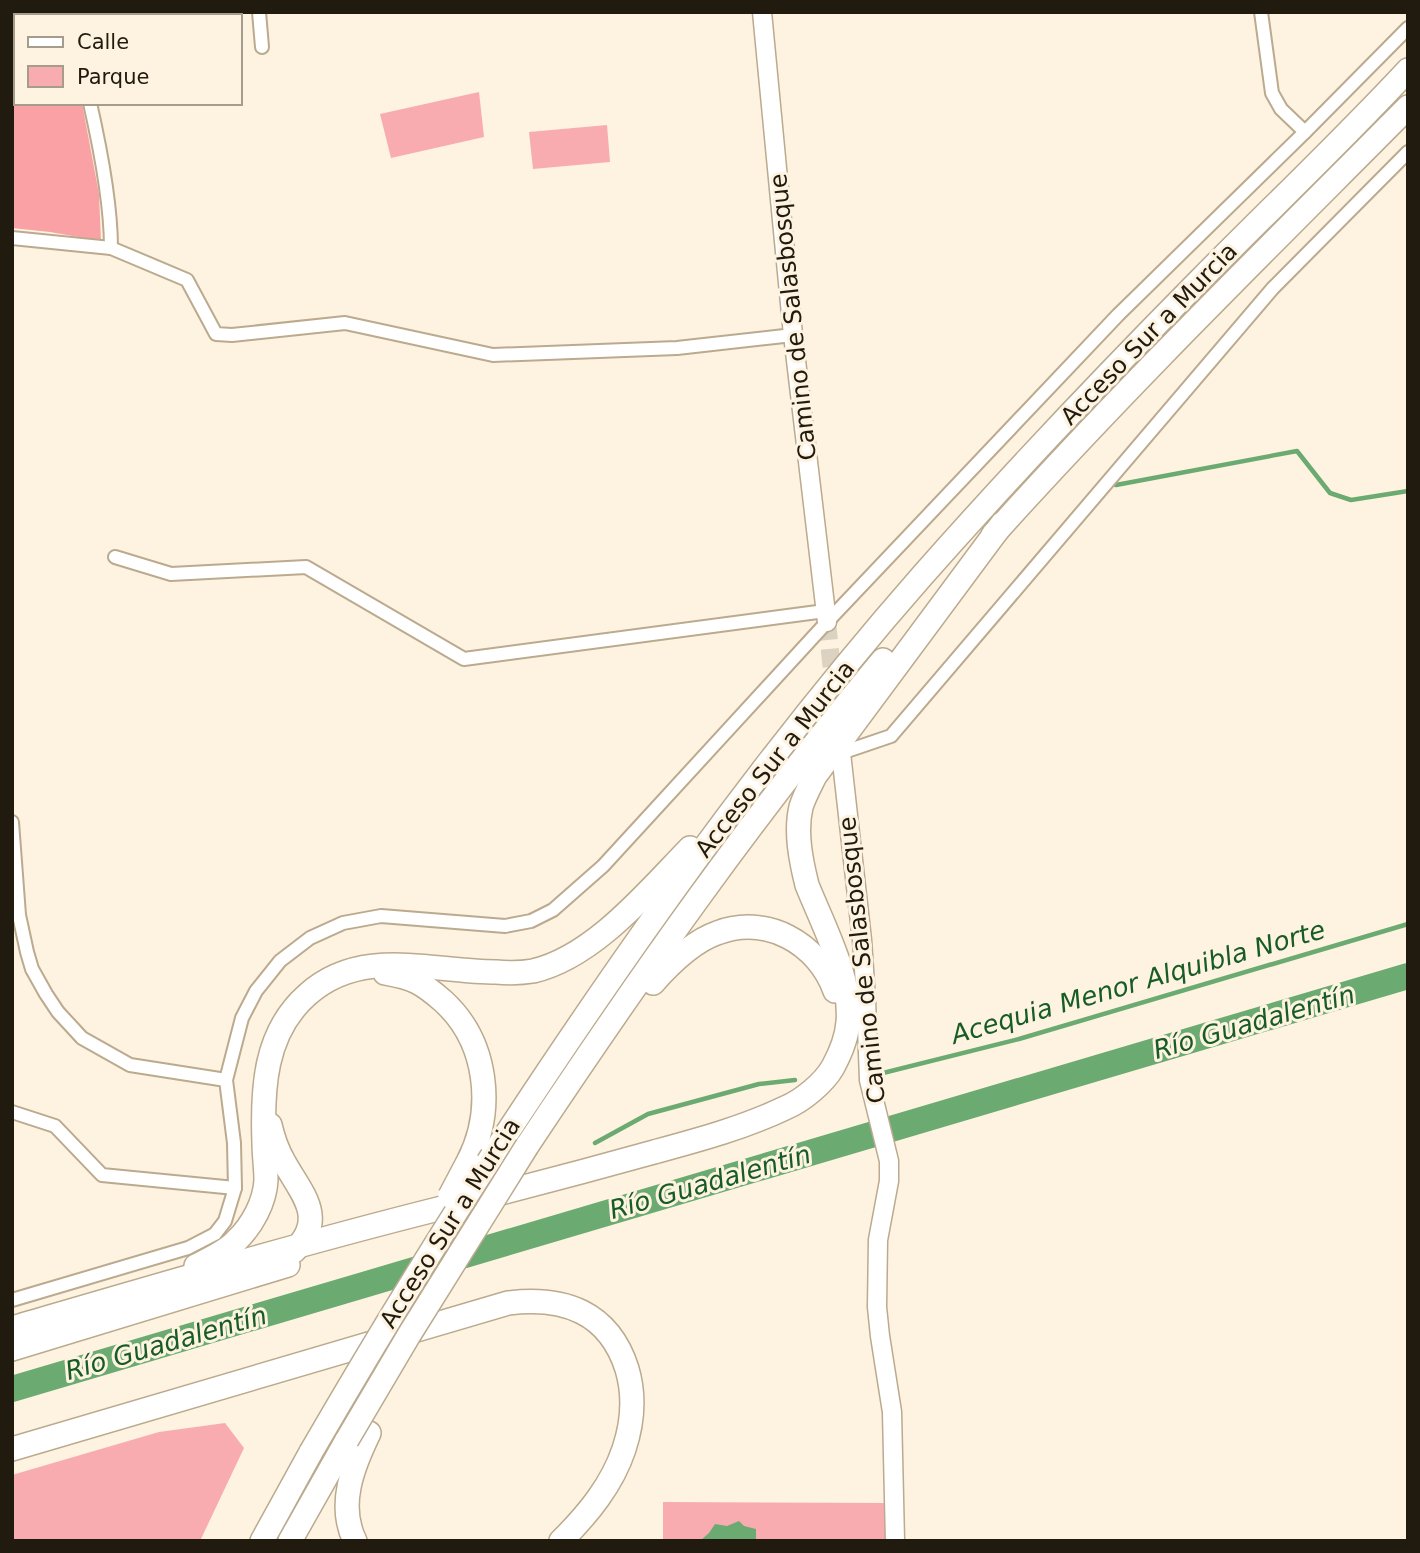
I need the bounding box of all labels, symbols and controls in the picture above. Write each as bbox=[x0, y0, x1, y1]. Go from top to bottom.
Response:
legend bbox=[14, 14, 242, 105]
text: Calle bbox=[77, 30, 129, 54]
text: Parque bbox=[77, 65, 149, 89]
street label: Camino de Salasbosque bbox=[764, 172, 822, 462]
street label: Acceso Sur a Murcia bbox=[1055, 237, 1243, 431]
street label: Acceso Sur a Murcia bbox=[689, 655, 861, 863]
street label: Camino de Salasbosque bbox=[833, 815, 891, 1105]
water label: Acequia Menor Alquibla Norte bbox=[946, 914, 1328, 1050]
water label: Río Guadalentín bbox=[1150, 979, 1358, 1065]
street label: Acceso Sur a Murcia bbox=[374, 1113, 526, 1333]
water label: Río Guadalentín bbox=[606, 1139, 814, 1225]
water label: Río Guadalentín bbox=[62, 1300, 270, 1386]

